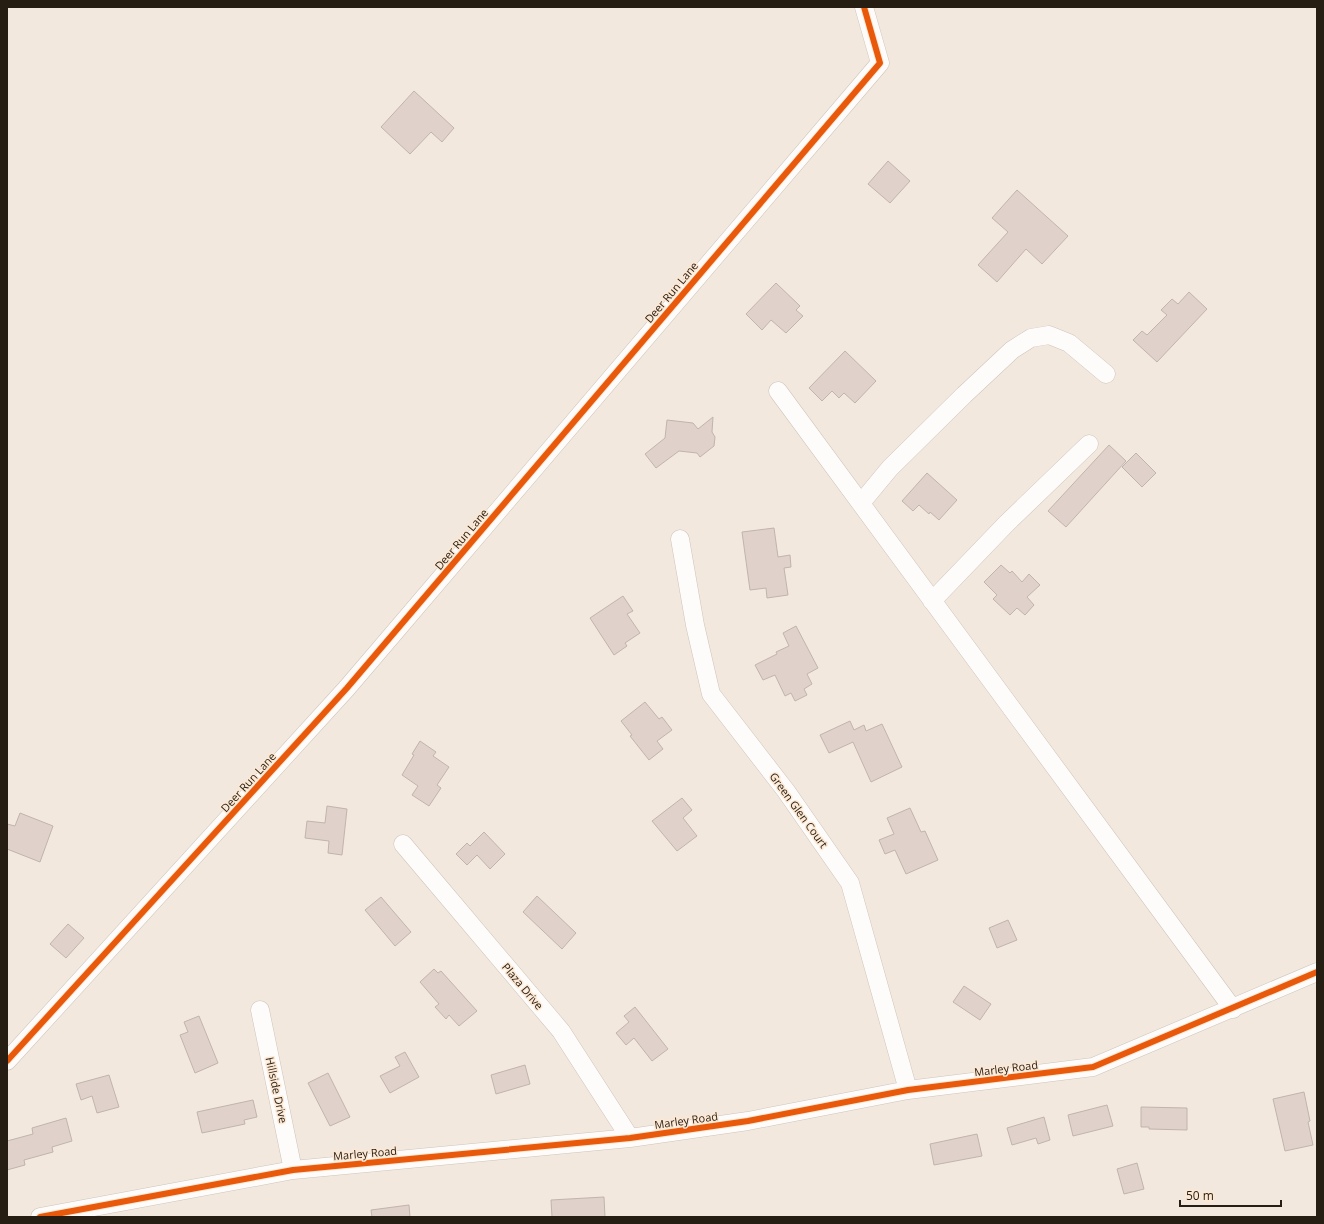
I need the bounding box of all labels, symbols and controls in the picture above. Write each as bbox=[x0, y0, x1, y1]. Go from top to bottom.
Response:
street label: Deer Run Lane bbox=[641, 258, 701, 326]
street label: Deer Run Lane bbox=[431, 505, 491, 573]
street label: Deer Run Lane bbox=[217, 749, 279, 815]
street label: Green Glen Court bbox=[767, 769, 831, 851]
street label: Plaza Drive bbox=[499, 960, 547, 1012]
street label: Hillside Drive bbox=[263, 1056, 291, 1124]
street label: Marley Road bbox=[973, 1057, 1039, 1079]
street label: Marley Road bbox=[653, 1108, 719, 1132]
street label: Marley Road bbox=[332, 1143, 398, 1163]
scale bar bbox=[1180, 1182, 1281, 1208]
text: 50 m bbox=[1186, 1187, 1214, 1204]

